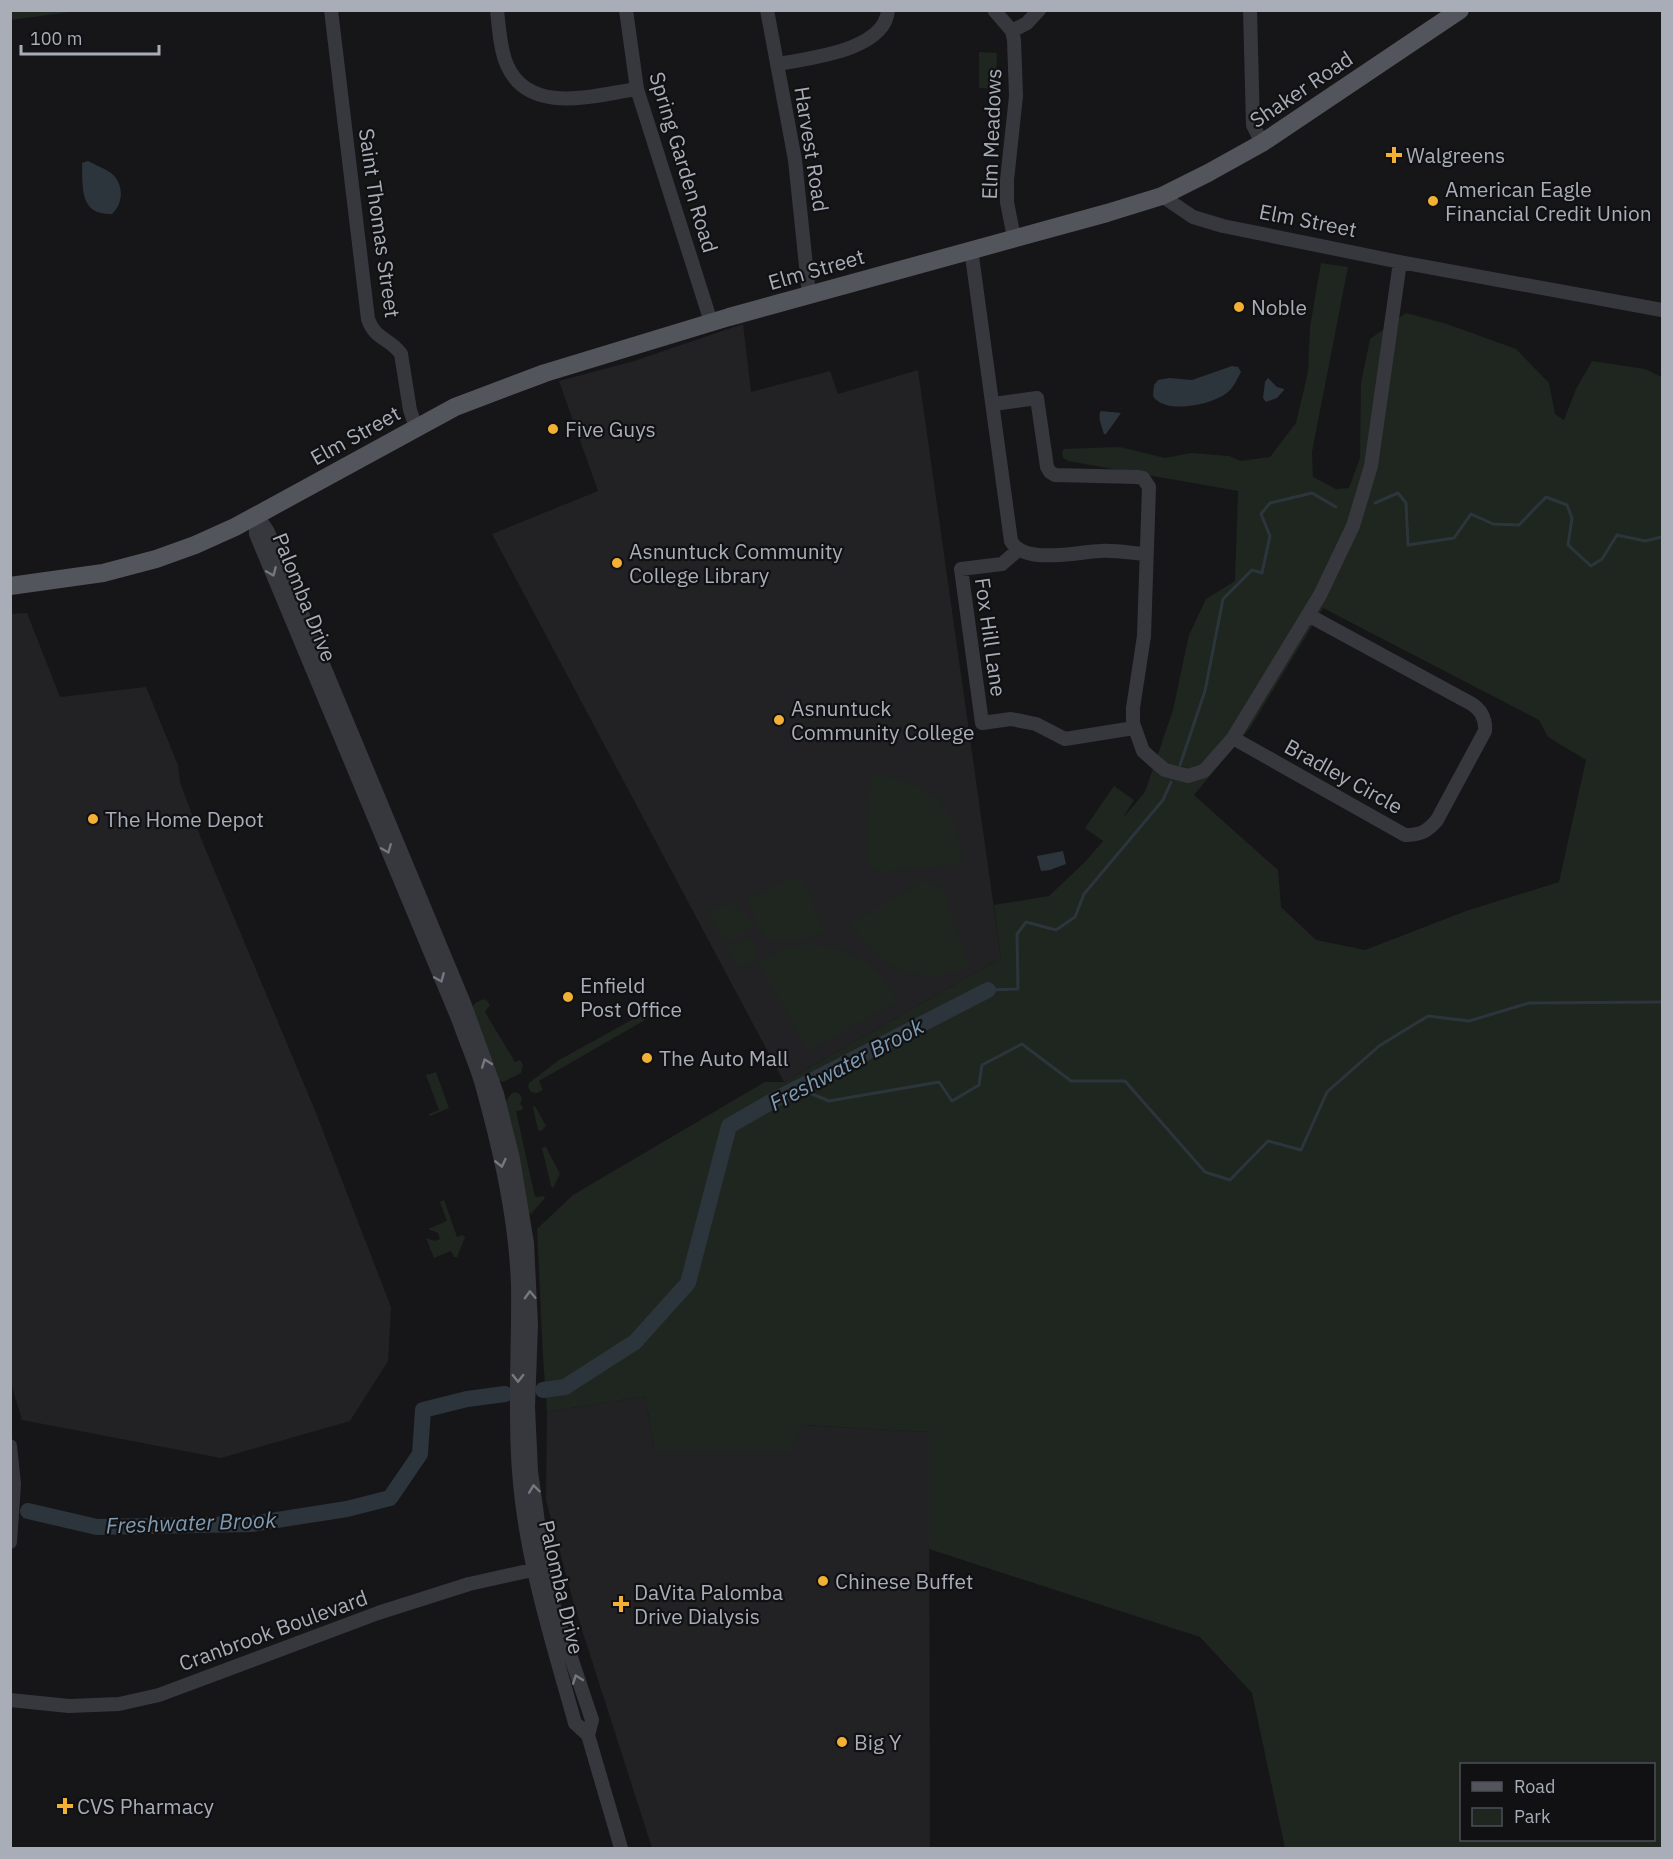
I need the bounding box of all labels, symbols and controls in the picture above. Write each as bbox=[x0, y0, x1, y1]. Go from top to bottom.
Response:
scale bar bbox=[21, 18, 159, 56]
text: 100 m bbox=[30, 27, 82, 50]
street label: Shaker Road bbox=[1244, 44, 1358, 134]
street label: Spring Garden Road bbox=[643, 68, 725, 256]
street label: Elm Meadows bbox=[975, 68, 1007, 200]
street label: Harvest Road bbox=[788, 84, 836, 214]
street label: Saint Thomas Street bbox=[353, 127, 407, 319]
place label: Walgreens bbox=[1406, 141, 1505, 169]
marker: Walgreens bbox=[1387, 148, 1401, 162]
place label: American Eagle Financial Credit Union bbox=[1445, 175, 1652, 227]
marker: American Eagle Financial Credit Union bbox=[1426, 194, 1440, 208]
street label: Elm Street bbox=[1257, 197, 1359, 243]
street label: Elm Street bbox=[765, 242, 867, 296]
place label: Noble bbox=[1251, 293, 1307, 321]
marker: Noble bbox=[1232, 300, 1246, 314]
street label: Elm Street bbox=[305, 399, 405, 471]
place label: Five Guys bbox=[565, 415, 656, 443]
marker: Five Guys bbox=[546, 422, 560, 436]
street label: Palomba Drive bbox=[266, 528, 344, 666]
place label: Asnuntuck Community College Library bbox=[629, 537, 843, 589]
marker: Asnuntuck Community College Library bbox=[610, 556, 624, 570]
one-way arrow bbox=[265, 565, 277, 576]
street label: Fox Hill Lane bbox=[969, 576, 1013, 698]
place label: Asnuntuck Community College bbox=[791, 694, 975, 746]
marker: Asnuntuck Community College bbox=[772, 713, 786, 727]
street label: Bradley Circle bbox=[1280, 732, 1408, 820]
place label: The Home Depot bbox=[105, 805, 264, 833]
marker: The Home Depot bbox=[86, 812, 100, 826]
one-way arrow bbox=[380, 843, 392, 854]
place label: Enfield Post Office bbox=[580, 971, 682, 1023]
one-way arrow bbox=[433, 972, 445, 983]
marker: Enfield Post Office bbox=[561, 990, 575, 1004]
water label: Freshwater Brook bbox=[764, 1011, 929, 1117]
place label: The Auto Mall bbox=[659, 1044, 789, 1072]
marker: The Auto Mall bbox=[640, 1051, 654, 1065]
one-way arrow bbox=[481, 1058, 493, 1069]
one-way arrow bbox=[494, 1158, 507, 1168]
one-way arrow bbox=[523, 1290, 536, 1299]
one-way arrow bbox=[512, 1373, 524, 1382]
one-way arrow bbox=[528, 1485, 540, 1494]
water label: Freshwater Brook bbox=[105, 1505, 277, 1539]
street label: Palomba Drive bbox=[533, 1517, 591, 1657]
place label: Chinese Buffet bbox=[835, 1567, 973, 1595]
marker: Chinese Buffet bbox=[816, 1574, 830, 1588]
place label: DaVita Palomba Drive Dialysis bbox=[634, 1578, 783, 1630]
street label: Cranbrook Boulevard bbox=[175, 1583, 371, 1677]
marker: DaVita Palomba Drive Dialysis bbox=[612, 1595, 630, 1613]
one-way arrow bbox=[572, 1674, 585, 1685]
place label: Big Y bbox=[854, 1728, 902, 1756]
marker: Big Y bbox=[835, 1735, 849, 1749]
legend bbox=[1460, 1763, 1655, 1841]
text: Road bbox=[1514, 1775, 1555, 1798]
place label: CVS Pharmacy bbox=[77, 1792, 214, 1820]
marker: CVS Pharmacy bbox=[58, 1799, 72, 1813]
text: Park bbox=[1514, 1805, 1551, 1828]

